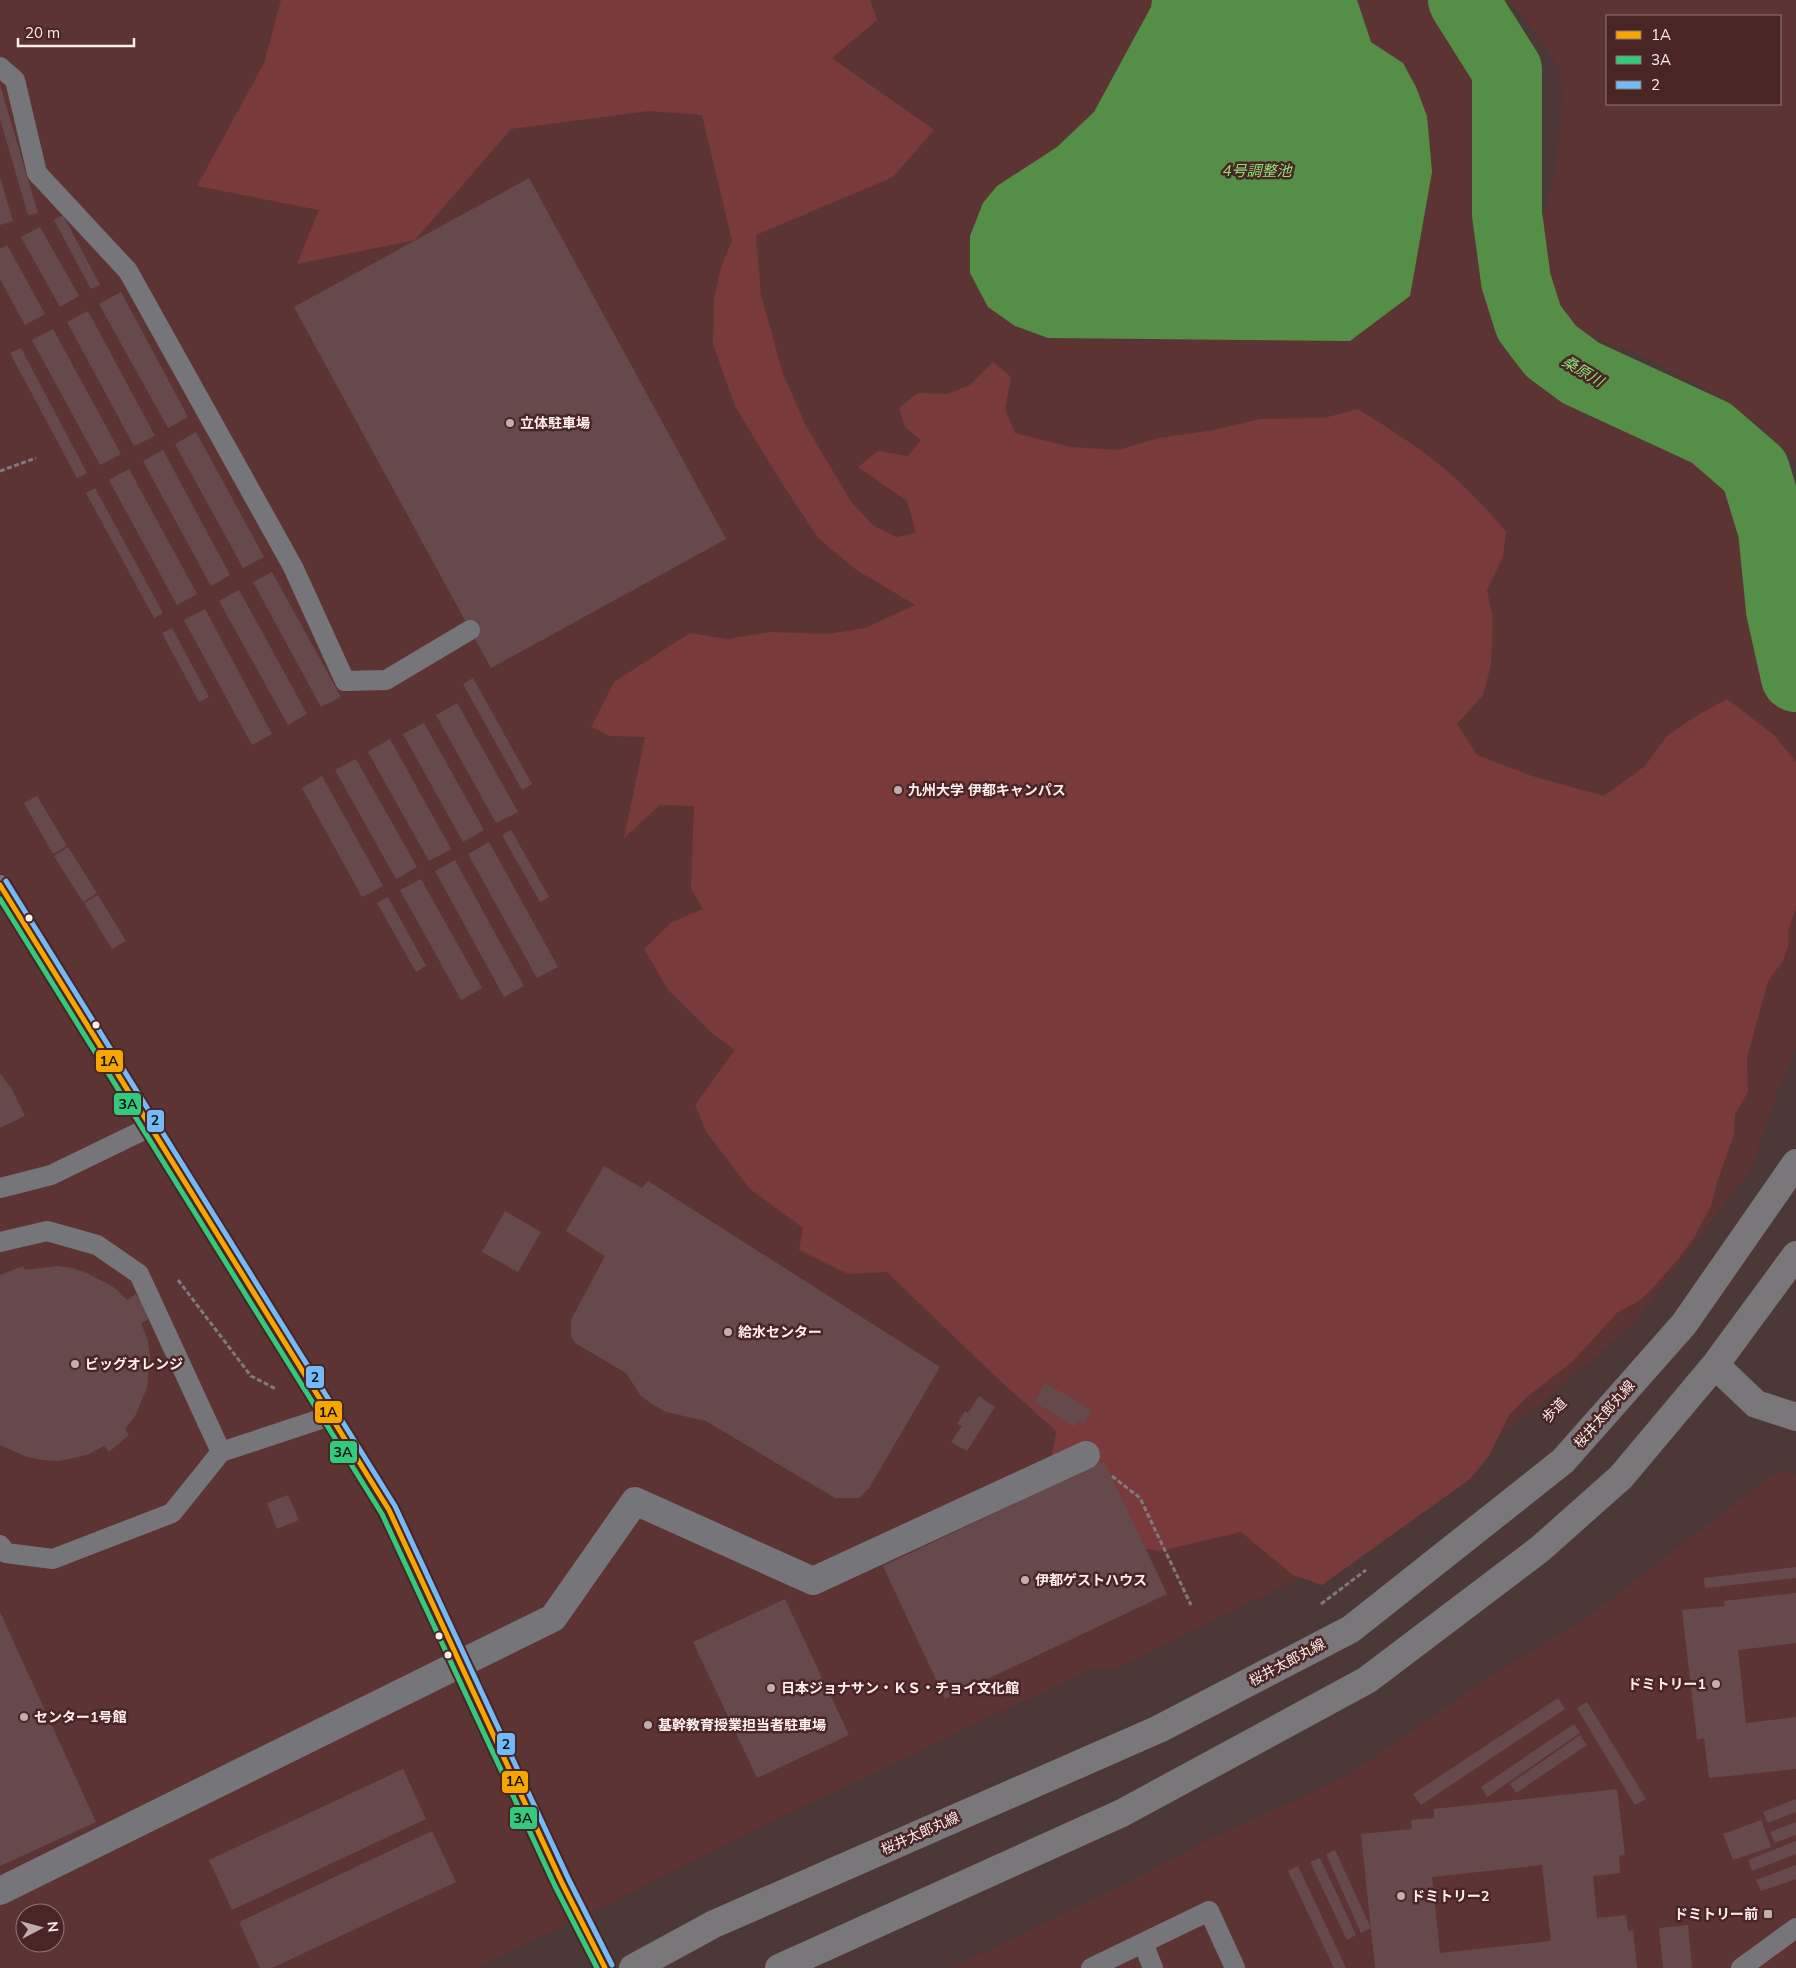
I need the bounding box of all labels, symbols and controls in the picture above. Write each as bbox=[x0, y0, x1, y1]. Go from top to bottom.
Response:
scale bar bbox=[18, 15, 134, 47]
legend bbox=[1606, 15, 1781, 105]
text: 20 m bbox=[25, 23, 60, 42]
text: 1A bbox=[1651, 25, 1671, 44]
text: 3A bbox=[1651, 50, 1671, 69]
text: 2 bbox=[1651, 75, 1660, 94]
water label: 4号調整池 bbox=[1222, 161, 1293, 180]
water label: 桑原川 bbox=[1559, 351, 1609, 392]
place label: 立体駐車場 bbox=[520, 414, 590, 432]
marker: 立体駐車場 bbox=[504, 417, 516, 429]
place label: 九州大学 伊都キャンパス bbox=[908, 781, 1066, 799]
marker: 九州大学 伊都キャンパス bbox=[892, 784, 904, 796]
unlabelled marker bbox=[24, 913, 34, 923]
unlabelled marker bbox=[91, 1020, 101, 1030]
line badge: 1A bbox=[95, 1049, 124, 1073]
text: 1A bbox=[100, 1052, 119, 1070]
line badge: 3A bbox=[113, 1092, 142, 1116]
text: 3A bbox=[119, 1095, 138, 1113]
line badge: 2 bbox=[146, 1109, 165, 1133]
text: 2 bbox=[151, 1111, 159, 1129]
place label: 給水センター bbox=[738, 1323, 822, 1341]
marker: 給水センター bbox=[722, 1326, 734, 1338]
place label: ビッグオレンジ bbox=[85, 1355, 183, 1373]
marker: ビッグオレンジ bbox=[69, 1358, 81, 1370]
line badge: 2 bbox=[305, 1365, 325, 1389]
text: 2 bbox=[311, 1368, 319, 1386]
street label: 桜井太郎丸線 bbox=[1570, 1376, 1638, 1452]
street label: 歩道 bbox=[1538, 1394, 1570, 1426]
line badge: 1A bbox=[314, 1400, 343, 1424]
text: 1A bbox=[319, 1403, 338, 1421]
line badge: 3A bbox=[329, 1440, 358, 1464]
text: 3A bbox=[334, 1443, 353, 1461]
place label: 伊都ゲストハウス bbox=[1035, 1571, 1147, 1589]
marker: 伊都ゲストハウス bbox=[1019, 1574, 1031, 1586]
unlabelled marker bbox=[434, 1631, 444, 1641]
street label: 桜井太郎丸線 bbox=[1246, 1634, 1328, 1690]
unlabelled marker bbox=[443, 1650, 453, 1660]
place label: ドミトリー1 bbox=[1628, 1675, 1706, 1693]
marker: ドミトリー1 bbox=[1710, 1678, 1722, 1690]
place label: 日本ジョナサン・ＫＳ・チョイ文化館 bbox=[781, 1679, 1019, 1697]
marker: 日本ジョナサン・ＫＳ・チョイ文化館 bbox=[765, 1682, 777, 1694]
place label: センター1号館 bbox=[34, 1708, 126, 1726]
marker: センター1号館 bbox=[18, 1711, 30, 1723]
place label: 基幹教育授業担当者駐車場 bbox=[658, 1716, 826, 1734]
marker: 基幹教育授業担当者駐車場 bbox=[642, 1719, 654, 1731]
line badge: 2 bbox=[496, 1732, 516, 1756]
text: 2 bbox=[502, 1735, 510, 1753]
line badge: 1A bbox=[501, 1770, 529, 1794]
text: 1A bbox=[506, 1772, 525, 1790]
line badge: 3A bbox=[509, 1806, 538, 1830]
street label: 桜井太郎丸線 bbox=[878, 1808, 962, 1858]
text: 3A bbox=[514, 1809, 533, 1827]
place label: ドミトリー2 bbox=[1411, 1887, 1489, 1905]
marker: ドミトリー2 bbox=[1395, 1890, 1407, 1902]
north arrow bbox=[15, 1903, 65, 1953]
place label: ドミトリー前 bbox=[1674, 1905, 1758, 1923]
marker: ドミトリー前 bbox=[1762, 1908, 1774, 1920]
text: N bbox=[43, 1920, 62, 1933]

